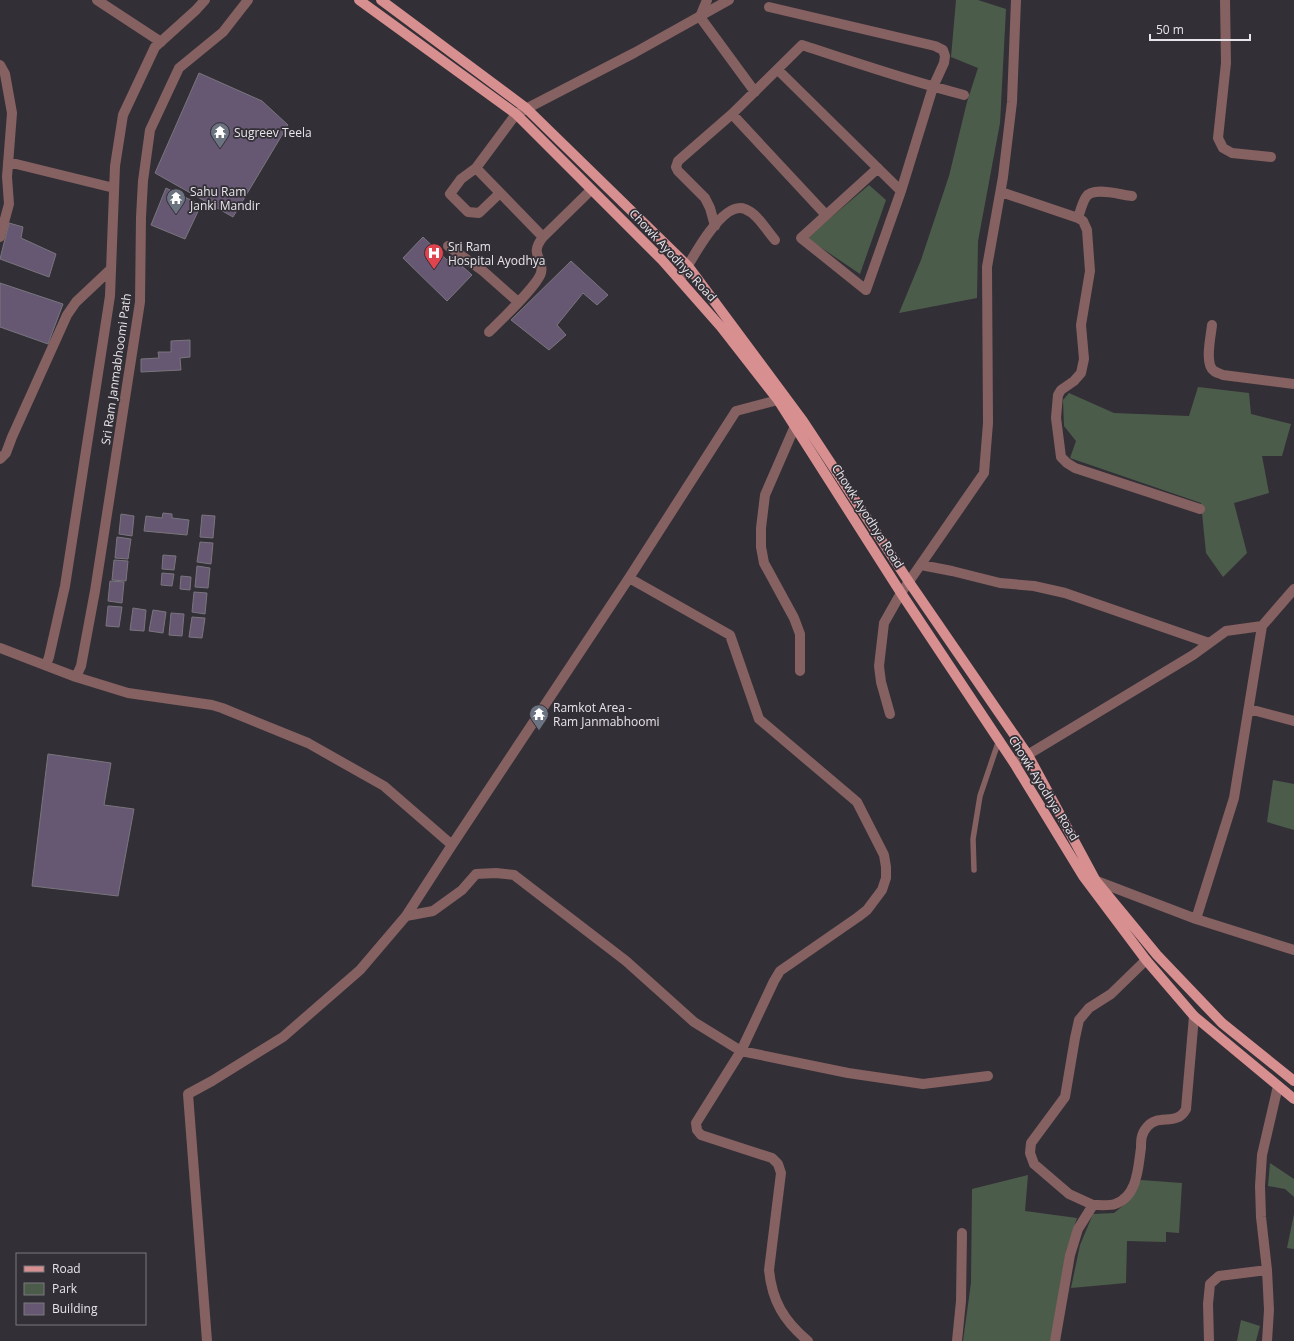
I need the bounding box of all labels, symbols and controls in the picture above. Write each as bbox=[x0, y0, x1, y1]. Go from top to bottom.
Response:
scale bar bbox=[1150, 16, 1250, 42]
text: 50 m bbox=[1156, 21, 1184, 38]
temple icon: Sugreev Teela bbox=[209, 121, 231, 149]
place label: Sugreev Teela bbox=[234, 124, 312, 141]
place label: Sahu Ram Janki Mandir bbox=[189, 183, 260, 214]
temple icon: Sahu Ram Janki Mandir bbox=[165, 187, 187, 215]
street label: Chowk Ayodhya Road bbox=[626, 205, 720, 305]
place label: Sri Ram Hospital Ayodhya bbox=[448, 238, 545, 269]
hospital icon: Sri Ram Hospital Ayodhya bbox=[423, 242, 445, 270]
street label: Sri Ram Janmabhoomi Path bbox=[97, 292, 135, 446]
street label: Chowk Ayodhya Road bbox=[828, 461, 908, 571]
place label: Ramkot Area - Ram Janmabhoomi bbox=[553, 699, 660, 730]
temple icon: Ramkot Area - Ram Janmabhoomi bbox=[528, 703, 550, 731]
street label: Chowk Ayodhya Road bbox=[1005, 732, 1083, 844]
legend bbox=[16, 1253, 146, 1325]
text: Road bbox=[52, 1260, 81, 1277]
text: Park bbox=[52, 1280, 78, 1297]
text: Building bbox=[52, 1300, 98, 1317]

